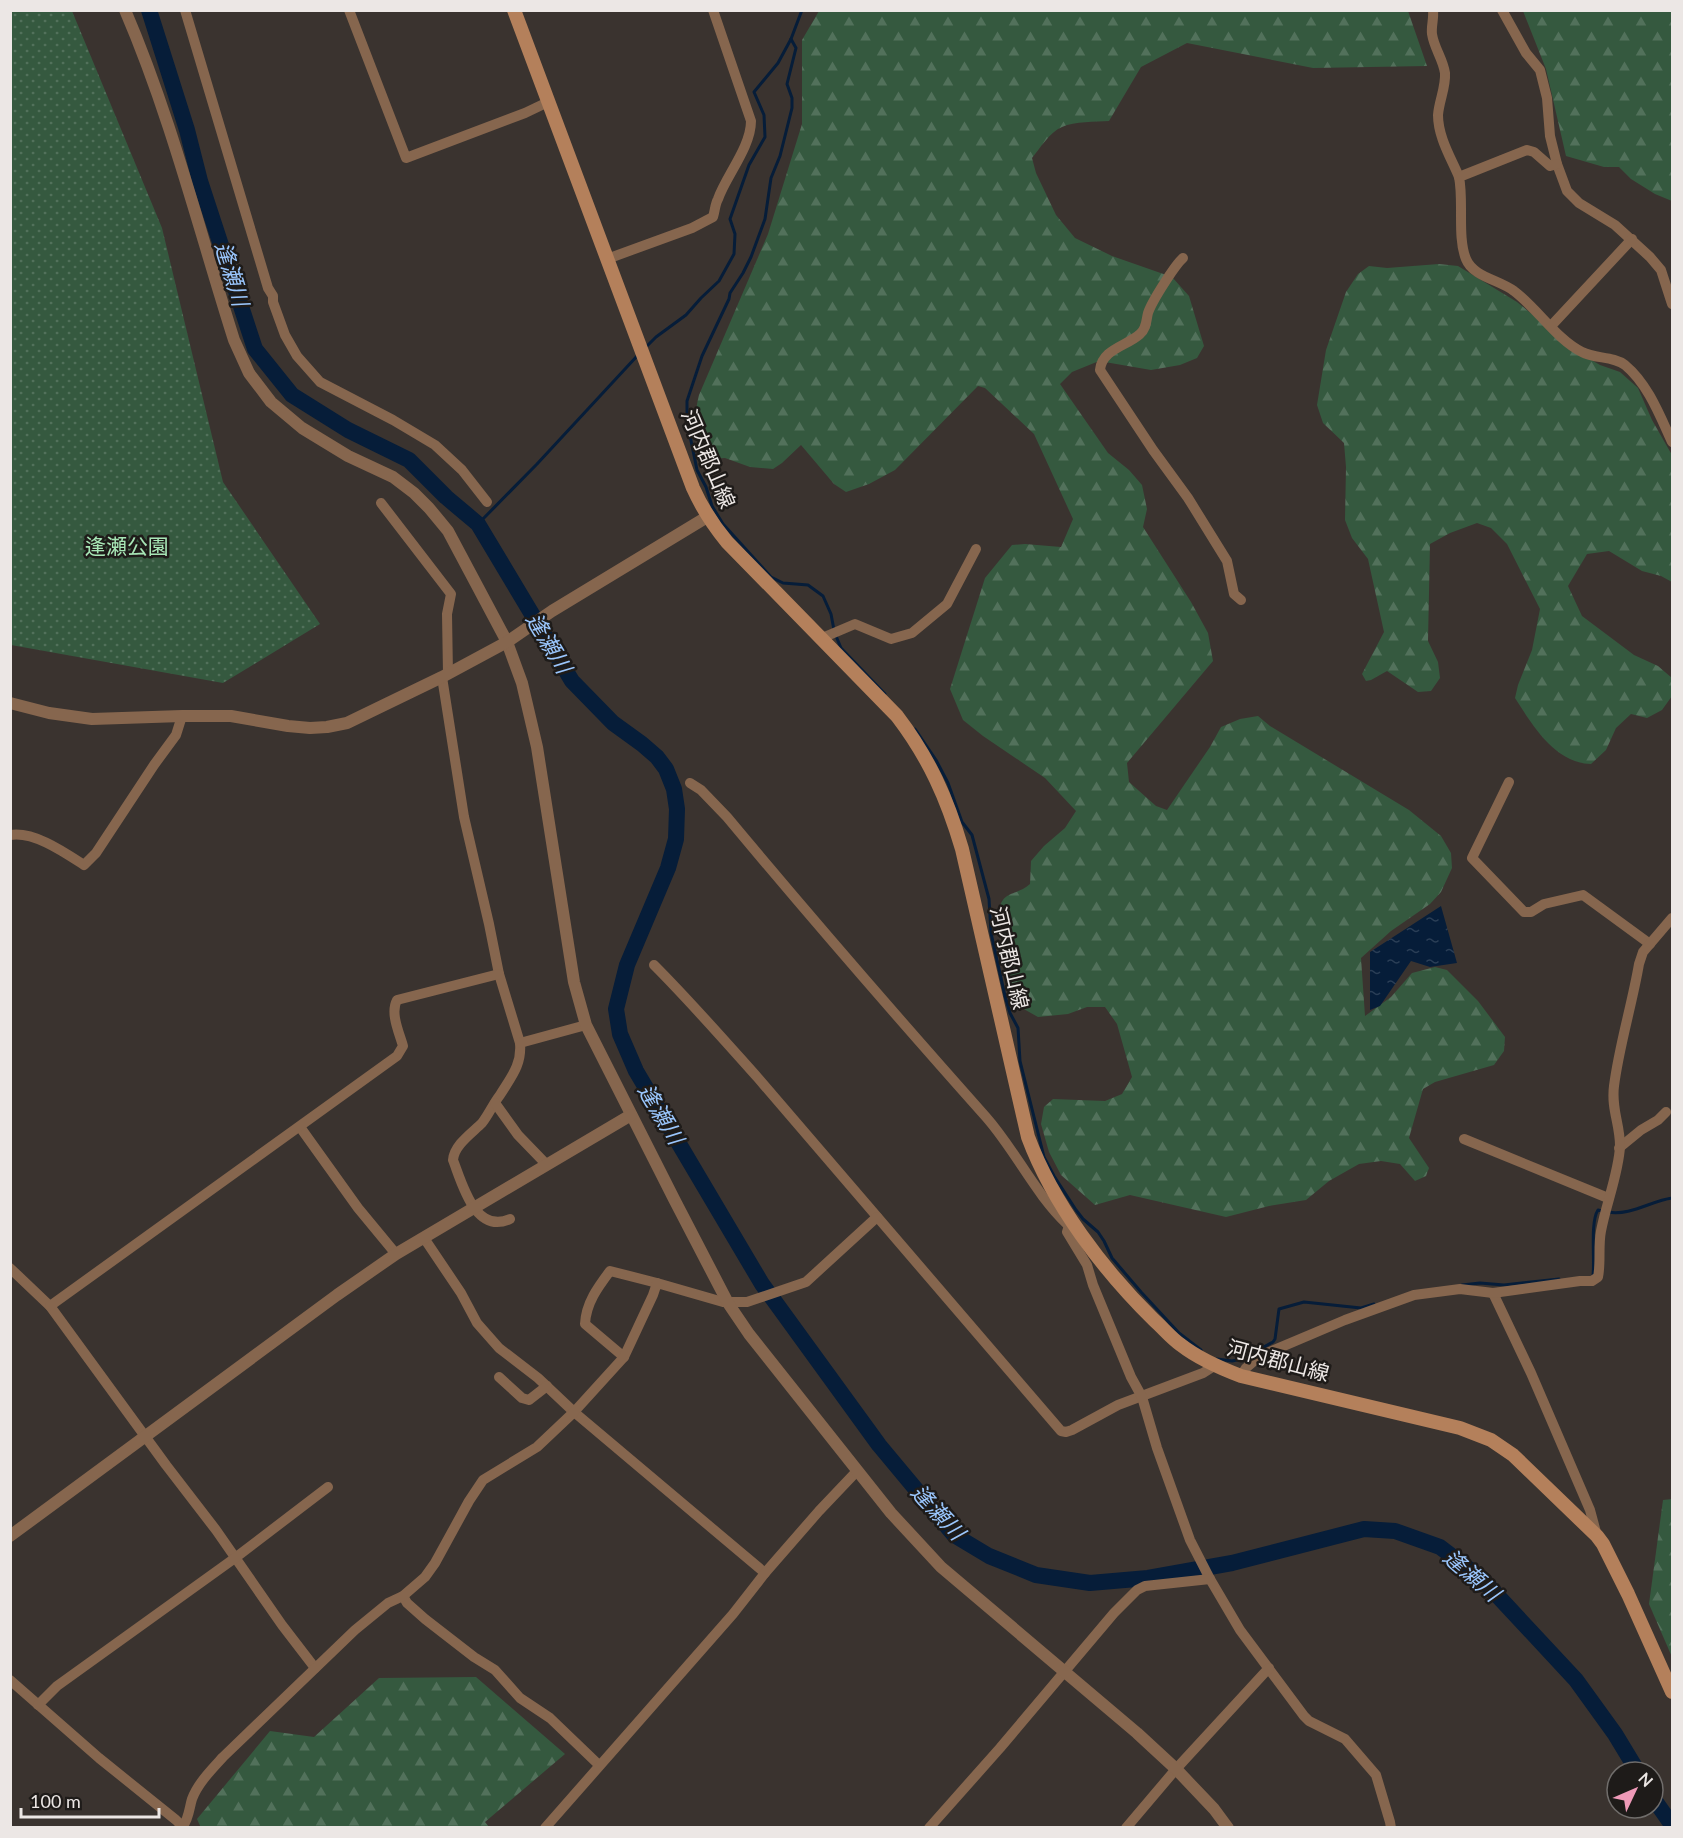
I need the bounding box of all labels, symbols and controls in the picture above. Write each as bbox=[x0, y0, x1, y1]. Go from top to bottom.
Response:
water label: 逢瀬川 bbox=[210, 238, 256, 311]
street label: 河内郡山線 bbox=[677, 405, 741, 512]
park label: 逢瀬公園 bbox=[85, 533, 169, 558]
water label: 逢瀬川 bbox=[521, 607, 579, 680]
street label: 河内郡山線 bbox=[986, 904, 1034, 1012]
water label: 逢瀬川 bbox=[633, 1078, 691, 1151]
street label: 河内郡山線 bbox=[1224, 1334, 1332, 1385]
water label: 逢瀬川 bbox=[906, 1478, 972, 1546]
water label: 逢瀬川 bbox=[1439, 1543, 1508, 1608]
north arrow bbox=[1605, 1760, 1665, 1820]
text: N bbox=[1635, 1768, 1657, 1790]
scale bar bbox=[21, 1781, 159, 1819]
text: 100 m bbox=[30, 1790, 81, 1812]

